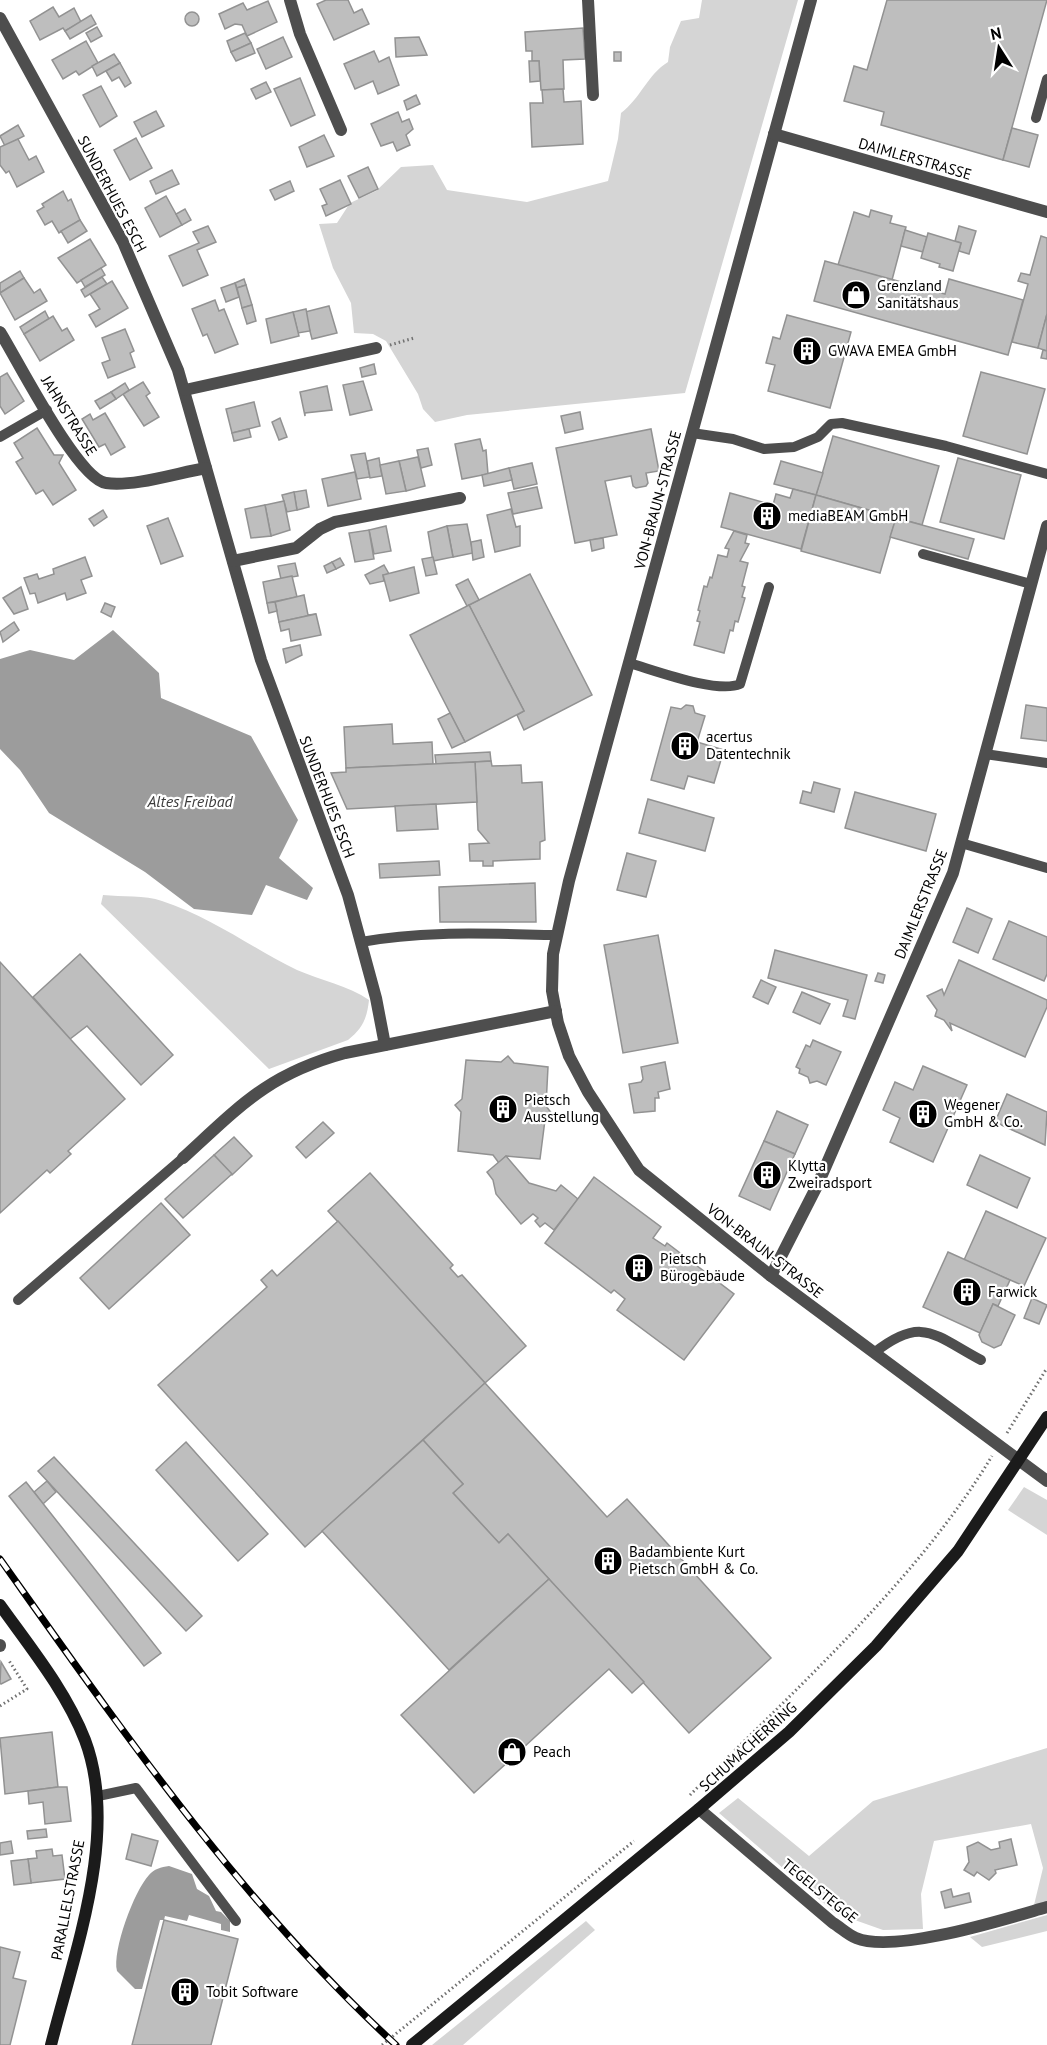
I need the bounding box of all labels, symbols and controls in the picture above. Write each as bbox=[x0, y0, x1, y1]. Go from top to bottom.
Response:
north arrow bbox=[969, 18, 1029, 78]
text: N bbox=[989, 22, 1003, 44]
street label: SUNDERHUES ESCH bbox=[74, 132, 151, 255]
street label: DAIMLERSTRASSE bbox=[856, 133, 974, 184]
place label: Grenzland Sanitätshaus bbox=[877, 276, 959, 312]
shop icon: Grenzland Sanitätshaus bbox=[840, 279, 872, 311]
building icon: GWAVA EMEA GmbH bbox=[791, 335, 823, 367]
place label: GWAVA EMEA GmbH bbox=[828, 341, 957, 360]
street label: JAHNSTRASSE bbox=[37, 371, 102, 459]
street label: VON-BRAUN-STRASSE bbox=[630, 428, 685, 572]
building icon: mediaBEAM GmbH bbox=[751, 500, 783, 532]
place label: mediaBEAM GmbH bbox=[788, 506, 908, 525]
place label: acertus Datentechnik bbox=[706, 727, 792, 763]
building icon: acertus Datentechnik bbox=[669, 730, 701, 762]
street label: SUNDERHUES ESCH bbox=[295, 733, 359, 861]
water label: Altes Freibad bbox=[146, 791, 233, 811]
street label: DAIMLERSTRASSE bbox=[890, 846, 951, 961]
place label: Pietsch Ausstellung bbox=[524, 1090, 599, 1126]
building icon: Pietsch Ausstellung bbox=[487, 1093, 519, 1125]
place label: Wegener GmbH & Co. bbox=[944, 1095, 1023, 1131]
building icon: Wegener GmbH & Co. bbox=[907, 1098, 939, 1130]
place label: Klytta Zweiradsport bbox=[788, 1156, 872, 1192]
building icon: Klytta Zweiradsport bbox=[751, 1159, 783, 1191]
street label: VON-BRAUN-STRASSE bbox=[702, 1199, 827, 1302]
place label: Pietsch Bürogebäude bbox=[660, 1249, 745, 1285]
building icon: Pietsch Bürogebäude bbox=[623, 1252, 655, 1284]
building icon: Farwick bbox=[951, 1276, 983, 1308]
place label: Farwick bbox=[988, 1282, 1038, 1301]
place label: Badambiente Kurt Pietsch GmbH & Co. bbox=[629, 1542, 758, 1578]
building icon: Badambiente Kurt Pietsch GmbH & Co. bbox=[592, 1545, 624, 1577]
street label: SCHUMACHERRING bbox=[695, 1698, 800, 1795]
shop icon: Peach bbox=[496, 1736, 528, 1768]
place label: Peach bbox=[533, 1742, 571, 1761]
street label: PARALLELSTRASSE bbox=[47, 1838, 89, 1962]
street label: TEGELSTEGGE bbox=[779, 1854, 862, 1927]
building icon: Tobit Software bbox=[169, 1976, 201, 2008]
place label: Tobit Software bbox=[206, 1982, 298, 2001]

